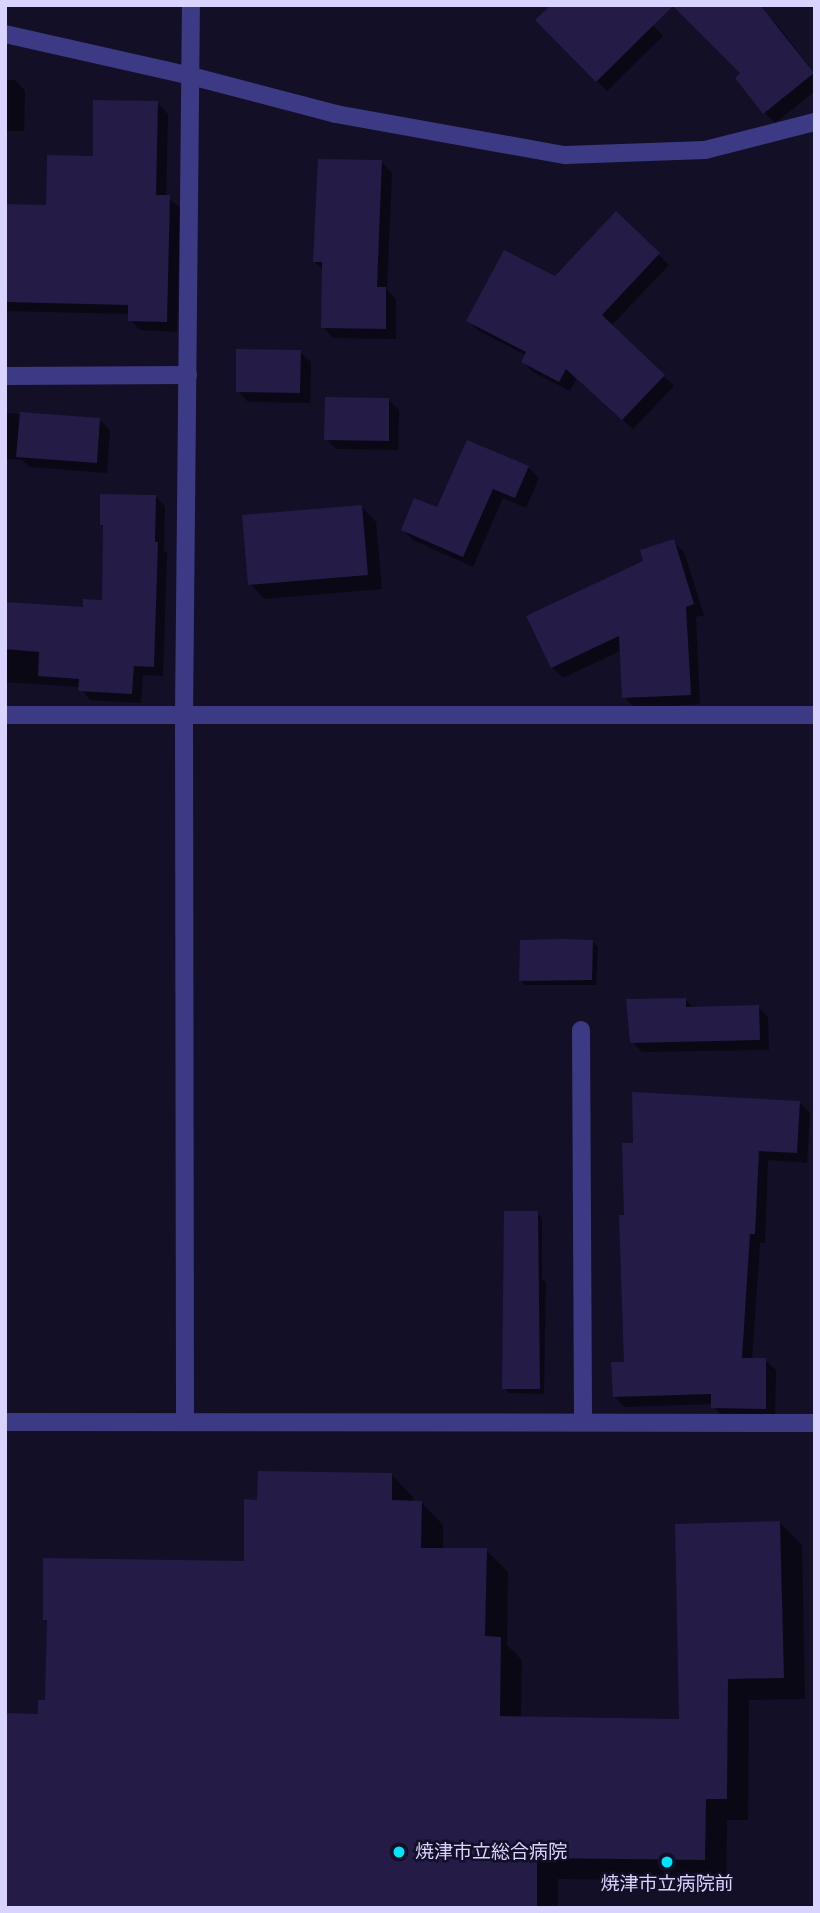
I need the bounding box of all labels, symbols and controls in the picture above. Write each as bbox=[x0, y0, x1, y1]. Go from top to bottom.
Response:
place label: 焼津市立総合病院 bbox=[415, 1841, 567, 1863]
marker: 焼津市立総合病院 bbox=[389, 1842, 409, 1862]
marker: 焼津市立病院前 bbox=[659, 1854, 675, 1870]
place label: 焼津市立病院前 bbox=[601, 1873, 733, 1895]

